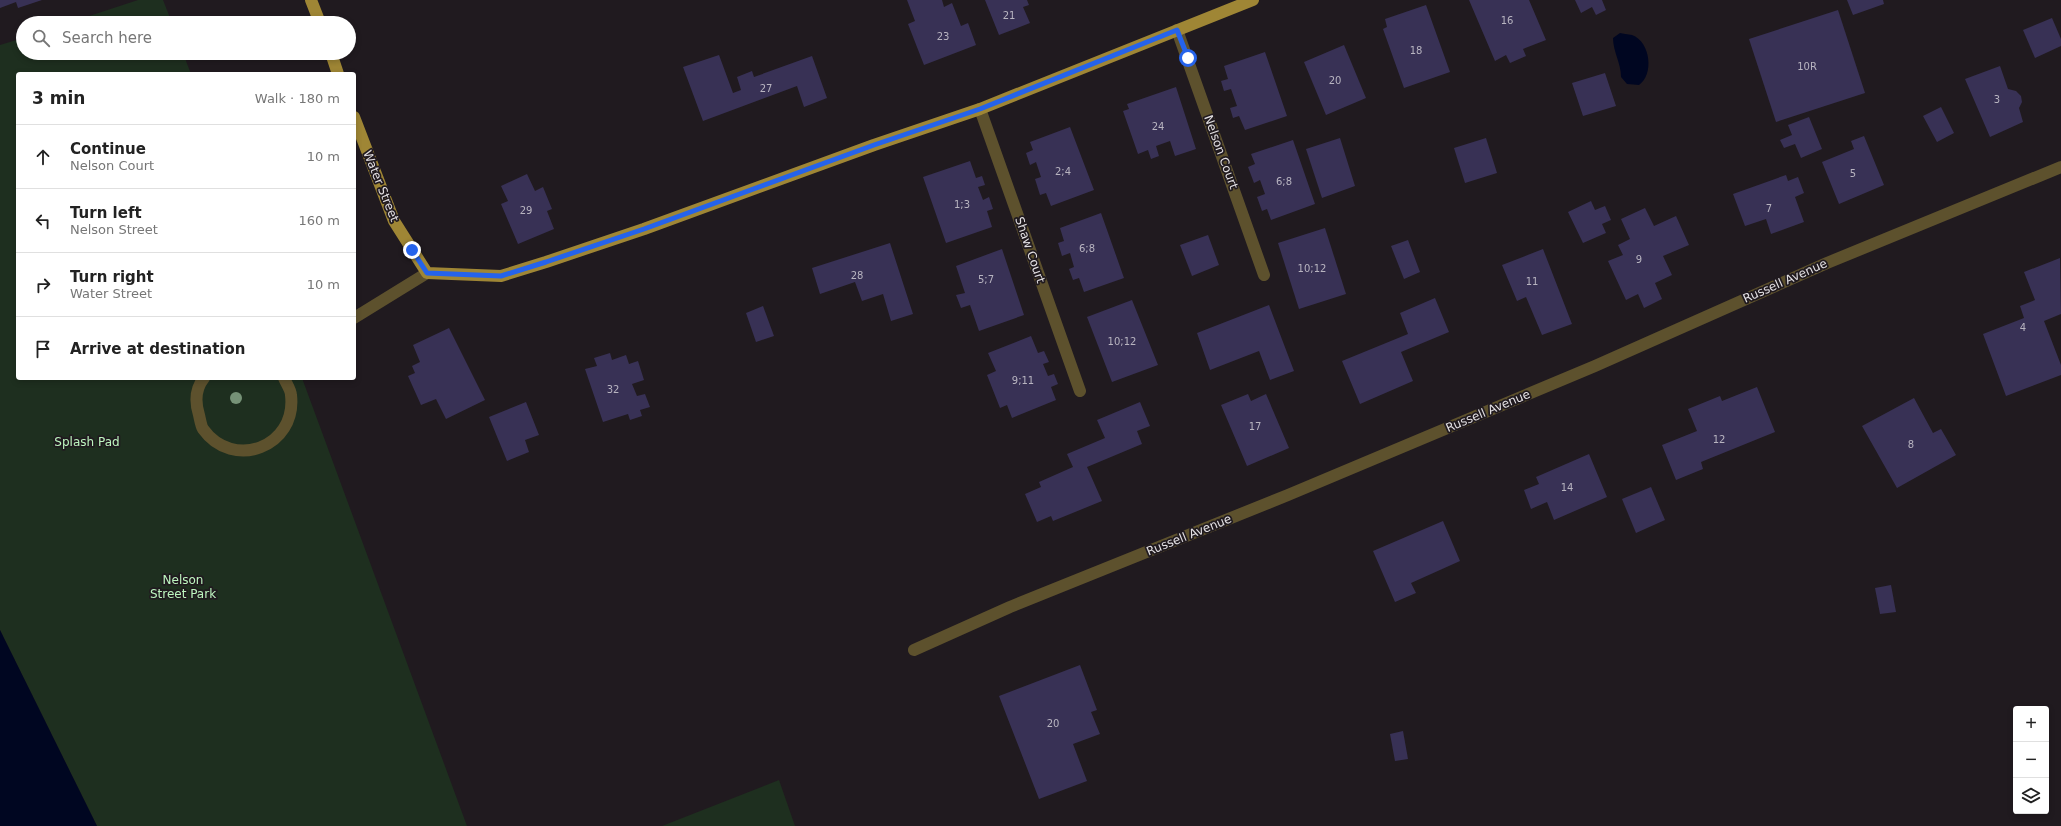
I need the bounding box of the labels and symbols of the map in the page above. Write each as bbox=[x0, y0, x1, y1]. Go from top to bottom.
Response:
house number: 21 bbox=[1003, 10, 1015, 21]
house number: 16 bbox=[1501, 15, 1513, 26]
house number: 23 bbox=[937, 31, 949, 42]
house number: 18 bbox=[1410, 45, 1422, 56]
route start bbox=[1179, 49, 1197, 67]
house number: 10R bbox=[1797, 61, 1817, 72]
house number: 20 bbox=[1329, 75, 1341, 86]
house number: 27 bbox=[760, 83, 772, 94]
house number: 3 bbox=[1994, 94, 2000, 105]
street label: Nelson Court bbox=[1201, 113, 1241, 191]
house number: 24 bbox=[1152, 121, 1164, 132]
street label: Water Street bbox=[360, 148, 402, 224]
house number: 2;4 bbox=[1055, 166, 1071, 177]
house number: 5 bbox=[1850, 168, 1856, 179]
house number: 6;8 bbox=[1276, 176, 1292, 187]
house number: 1;3 bbox=[954, 199, 970, 210]
house number: 7 bbox=[1766, 203, 1772, 214]
house number: 29 bbox=[520, 205, 532, 216]
street label: Shaw Court bbox=[1012, 215, 1048, 285]
route end bbox=[403, 241, 421, 259]
house number: 6;8 bbox=[1079, 243, 1095, 254]
house number: 9 bbox=[1636, 254, 1642, 265]
street label: Russell Avenue bbox=[1741, 256, 1829, 306]
house number: 10;12 bbox=[1298, 263, 1326, 274]
house number: 28 bbox=[851, 270, 863, 281]
house number: 5;7 bbox=[978, 274, 994, 285]
house number: 11 bbox=[1526, 276, 1538, 287]
house number: 4 bbox=[2020, 322, 2026, 333]
house number: 10;12 bbox=[1108, 336, 1136, 347]
house number: 9;11 bbox=[1012, 375, 1034, 386]
house number: 32 bbox=[607, 384, 619, 395]
street label: Russell Avenue bbox=[1444, 387, 1532, 435]
house number: 17 bbox=[1249, 421, 1261, 432]
house number: 12 bbox=[1713, 434, 1725, 445]
park label: Splash Pad bbox=[54, 435, 120, 449]
house number: 8 bbox=[1908, 439, 1914, 450]
house number: 14 bbox=[1561, 482, 1573, 493]
street label: Russell Avenue bbox=[1144, 512, 1234, 558]
park label: Nelson Street Park bbox=[150, 573, 216, 601]
house number: 20 bbox=[1047, 718, 1059, 729]

